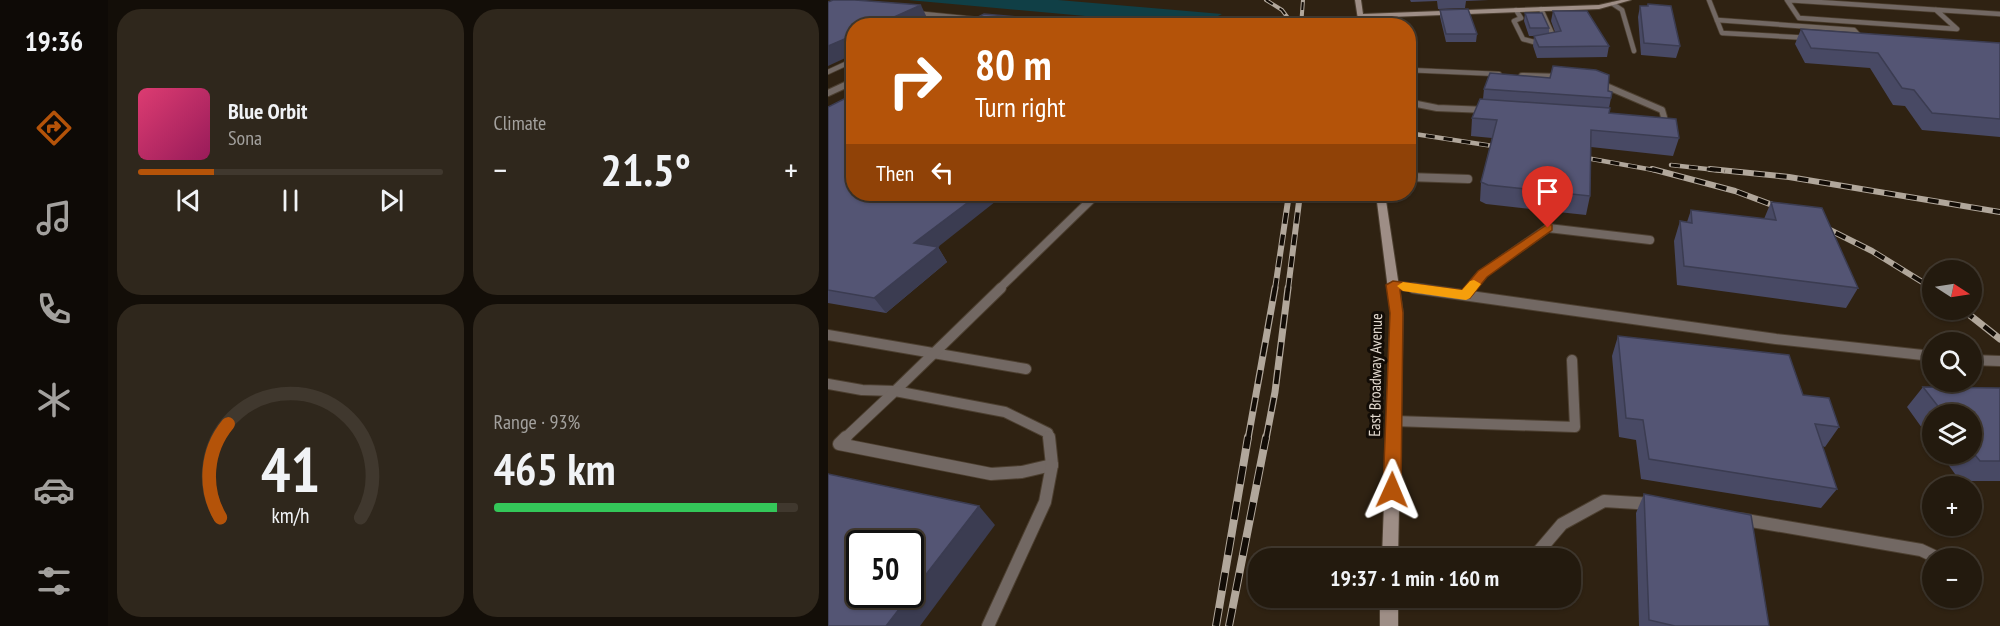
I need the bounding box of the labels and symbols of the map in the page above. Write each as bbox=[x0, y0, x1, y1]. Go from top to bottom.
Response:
pin bbox=[1522, 166, 1573, 228]
north arrow bbox=[1922, 260, 1982, 320]
street label: East Broadway Avenue bbox=[1364, 313, 1386, 437]
position arrow bbox=[1360, 458, 1424, 522]
speed limit sign: 50 bbox=[846, 530, 924, 608]

